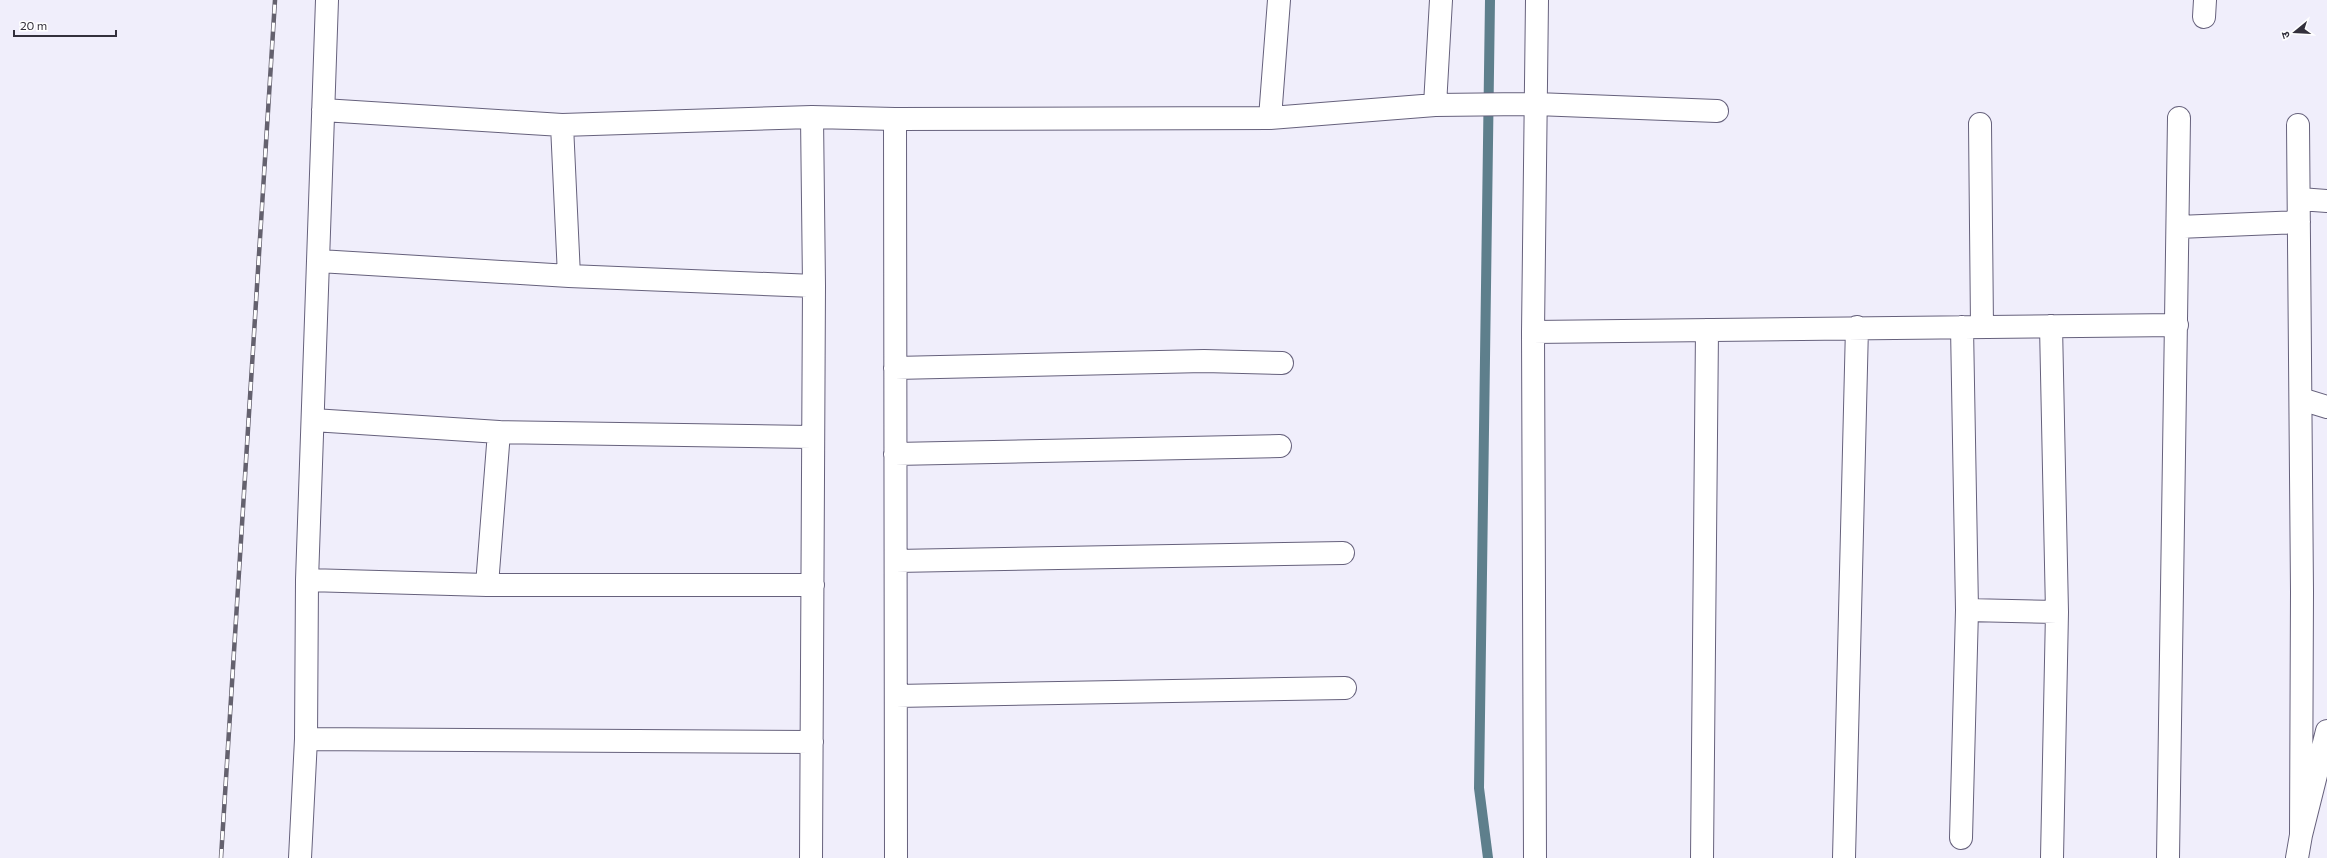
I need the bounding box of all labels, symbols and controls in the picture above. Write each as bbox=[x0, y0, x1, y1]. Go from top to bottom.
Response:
scale bar bbox=[14, 12, 116, 38]
north arrow bbox=[2275, 12, 2315, 52]
text: 20 m bbox=[20, 18, 47, 32]
text: उ bbox=[2278, 30, 2292, 40]

